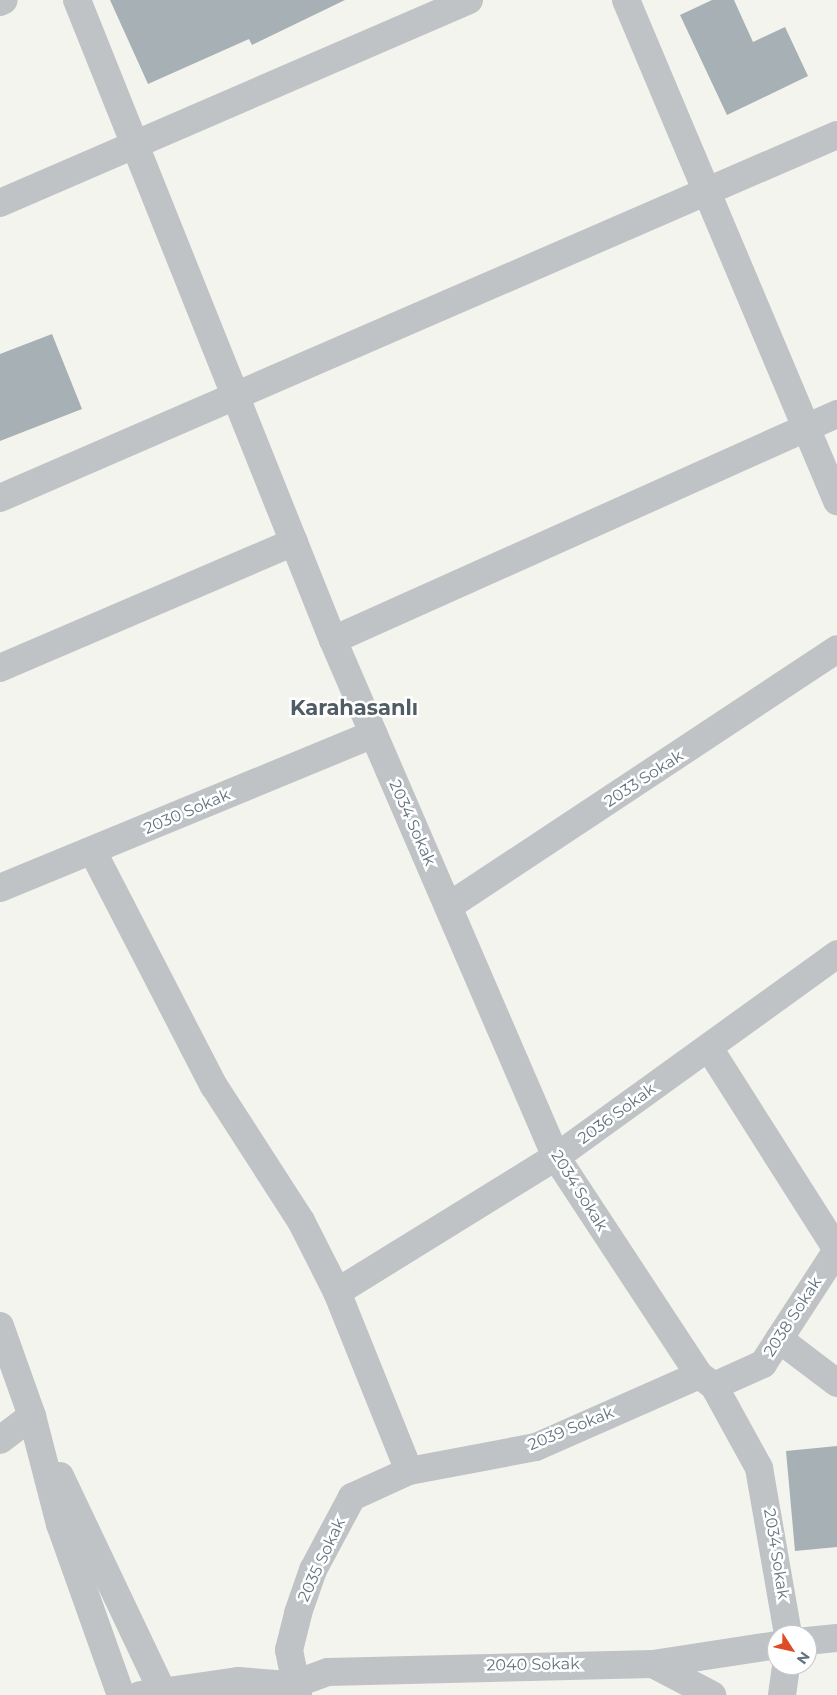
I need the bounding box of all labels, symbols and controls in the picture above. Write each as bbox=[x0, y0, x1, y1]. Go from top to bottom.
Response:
district label: Karahasanlı bbox=[290, 695, 418, 721]
street label: 2033 Sokak bbox=[601, 746, 687, 812]
street label: 2034 Sokak bbox=[385, 777, 439, 869]
street label: 2030 Sokak bbox=[141, 785, 233, 839]
street label: 2036 Sokak bbox=[575, 1080, 659, 1148]
street label: 2034 Sokak bbox=[547, 1147, 611, 1235]
street label: 2038 Sokak bbox=[760, 1274, 826, 1360]
street label: 2039 Sokak bbox=[525, 1403, 617, 1455]
street label: 2034 Sokak bbox=[759, 1507, 793, 1601]
street label: 2035 Sokak bbox=[294, 1515, 350, 1605]
north arrow bbox=[767, 1625, 817, 1675]
text: N bbox=[793, 1648, 814, 1668]
street label: 2040 Sokak bbox=[486, 1655, 580, 1675]

